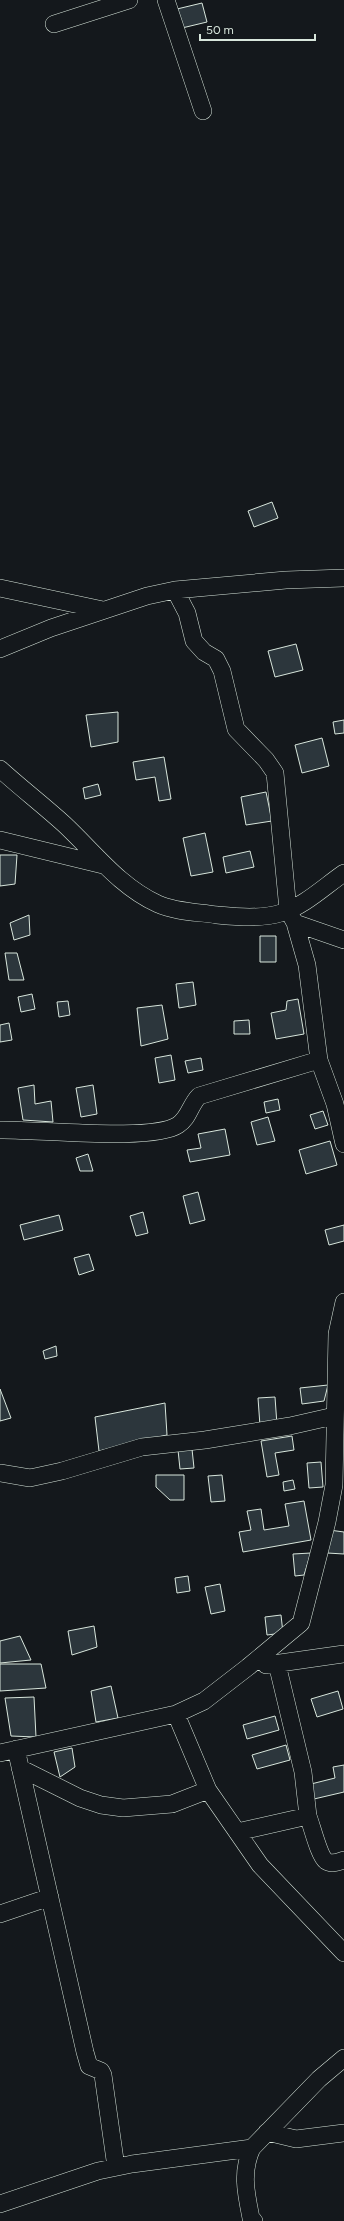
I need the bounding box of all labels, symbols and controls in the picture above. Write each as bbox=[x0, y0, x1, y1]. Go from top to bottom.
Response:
scale bar bbox=[200, 16, 315, 42]
text: 50 m bbox=[206, 23, 234, 37]

